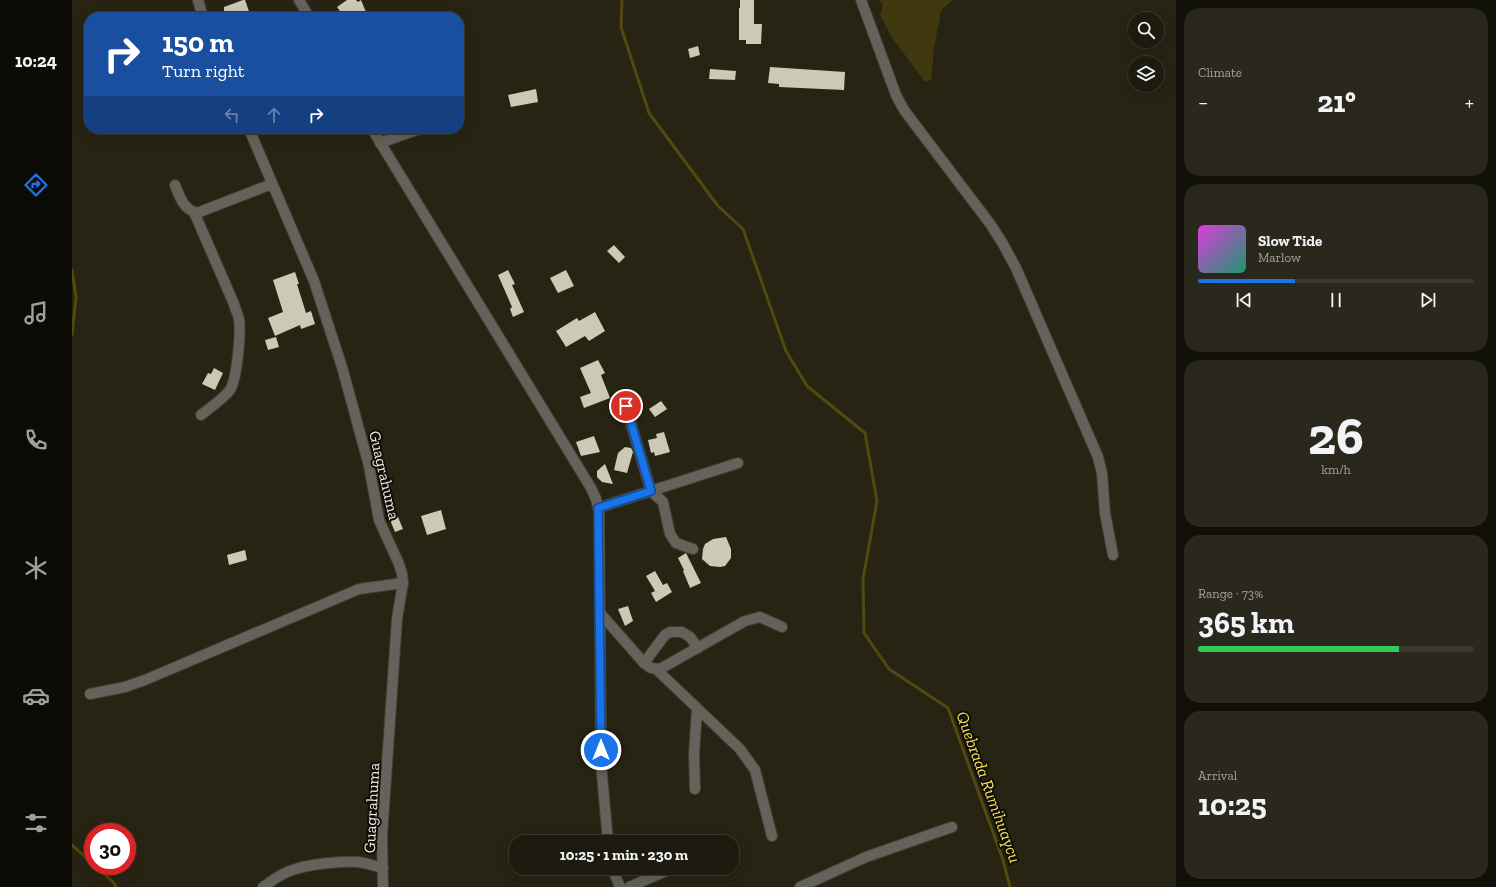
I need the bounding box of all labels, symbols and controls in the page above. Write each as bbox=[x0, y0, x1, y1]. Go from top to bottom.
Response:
map controls bbox=[1128, 12, 1164, 92]
button: search bbox=[1128, 12, 1164, 48]
text: 150 m bbox=[162, 26, 234, 59]
icon: right bbox=[96, 28, 148, 80]
text: 10:24 bbox=[15, 50, 57, 72]
button: layers bbox=[1128, 56, 1164, 92]
text: Turn right bbox=[162, 60, 244, 82]
text: Climate bbox=[1198, 65, 1242, 80]
text: 21° bbox=[1317, 84, 1356, 120]
text: − bbox=[1198, 89, 1208, 116]
text: + bbox=[1465, 89, 1474, 116]
icon: left bbox=[221, 104, 243, 126]
icon: ahead bbox=[263, 104, 285, 126]
icon: right bbox=[305, 104, 327, 126]
icon: directions bbox=[22, 171, 50, 199]
text: Slow Tide bbox=[1258, 232, 1322, 250]
text: Marlow bbox=[1258, 250, 1301, 265]
icon: previous bbox=[1233, 289, 1255, 311]
icon: pause bbox=[1325, 289, 1347, 311]
icon: next bbox=[1417, 289, 1439, 311]
icon: music bbox=[22, 299, 50, 327]
pin bbox=[609, 389, 643, 423]
icon: arrive bbox=[615, 395, 637, 417]
text: 26 bbox=[1308, 405, 1364, 467]
icon: phone bbox=[22, 426, 50, 454]
street label: Guagrahuma bbox=[365, 429, 404, 522]
text: km/h bbox=[1321, 462, 1351, 477]
icon: climate bbox=[22, 554, 50, 582]
text: Range · 73% bbox=[1198, 586, 1263, 601]
text: 365 km bbox=[1198, 605, 1294, 641]
icon: car bbox=[22, 682, 50, 710]
water label: Quebrada Rumihuaycu bbox=[952, 709, 1026, 866]
position arrow bbox=[580, 729, 622, 771]
street label: Guagrahuma bbox=[360, 762, 383, 854]
text: Arrival bbox=[1198, 768, 1237, 783]
text: 10:25 bbox=[1198, 787, 1267, 823]
icon: filters bbox=[22, 809, 50, 837]
speed limit sign: 30 bbox=[84, 823, 136, 875]
text: 10:25 · 1 min · 230 m bbox=[560, 846, 688, 864]

